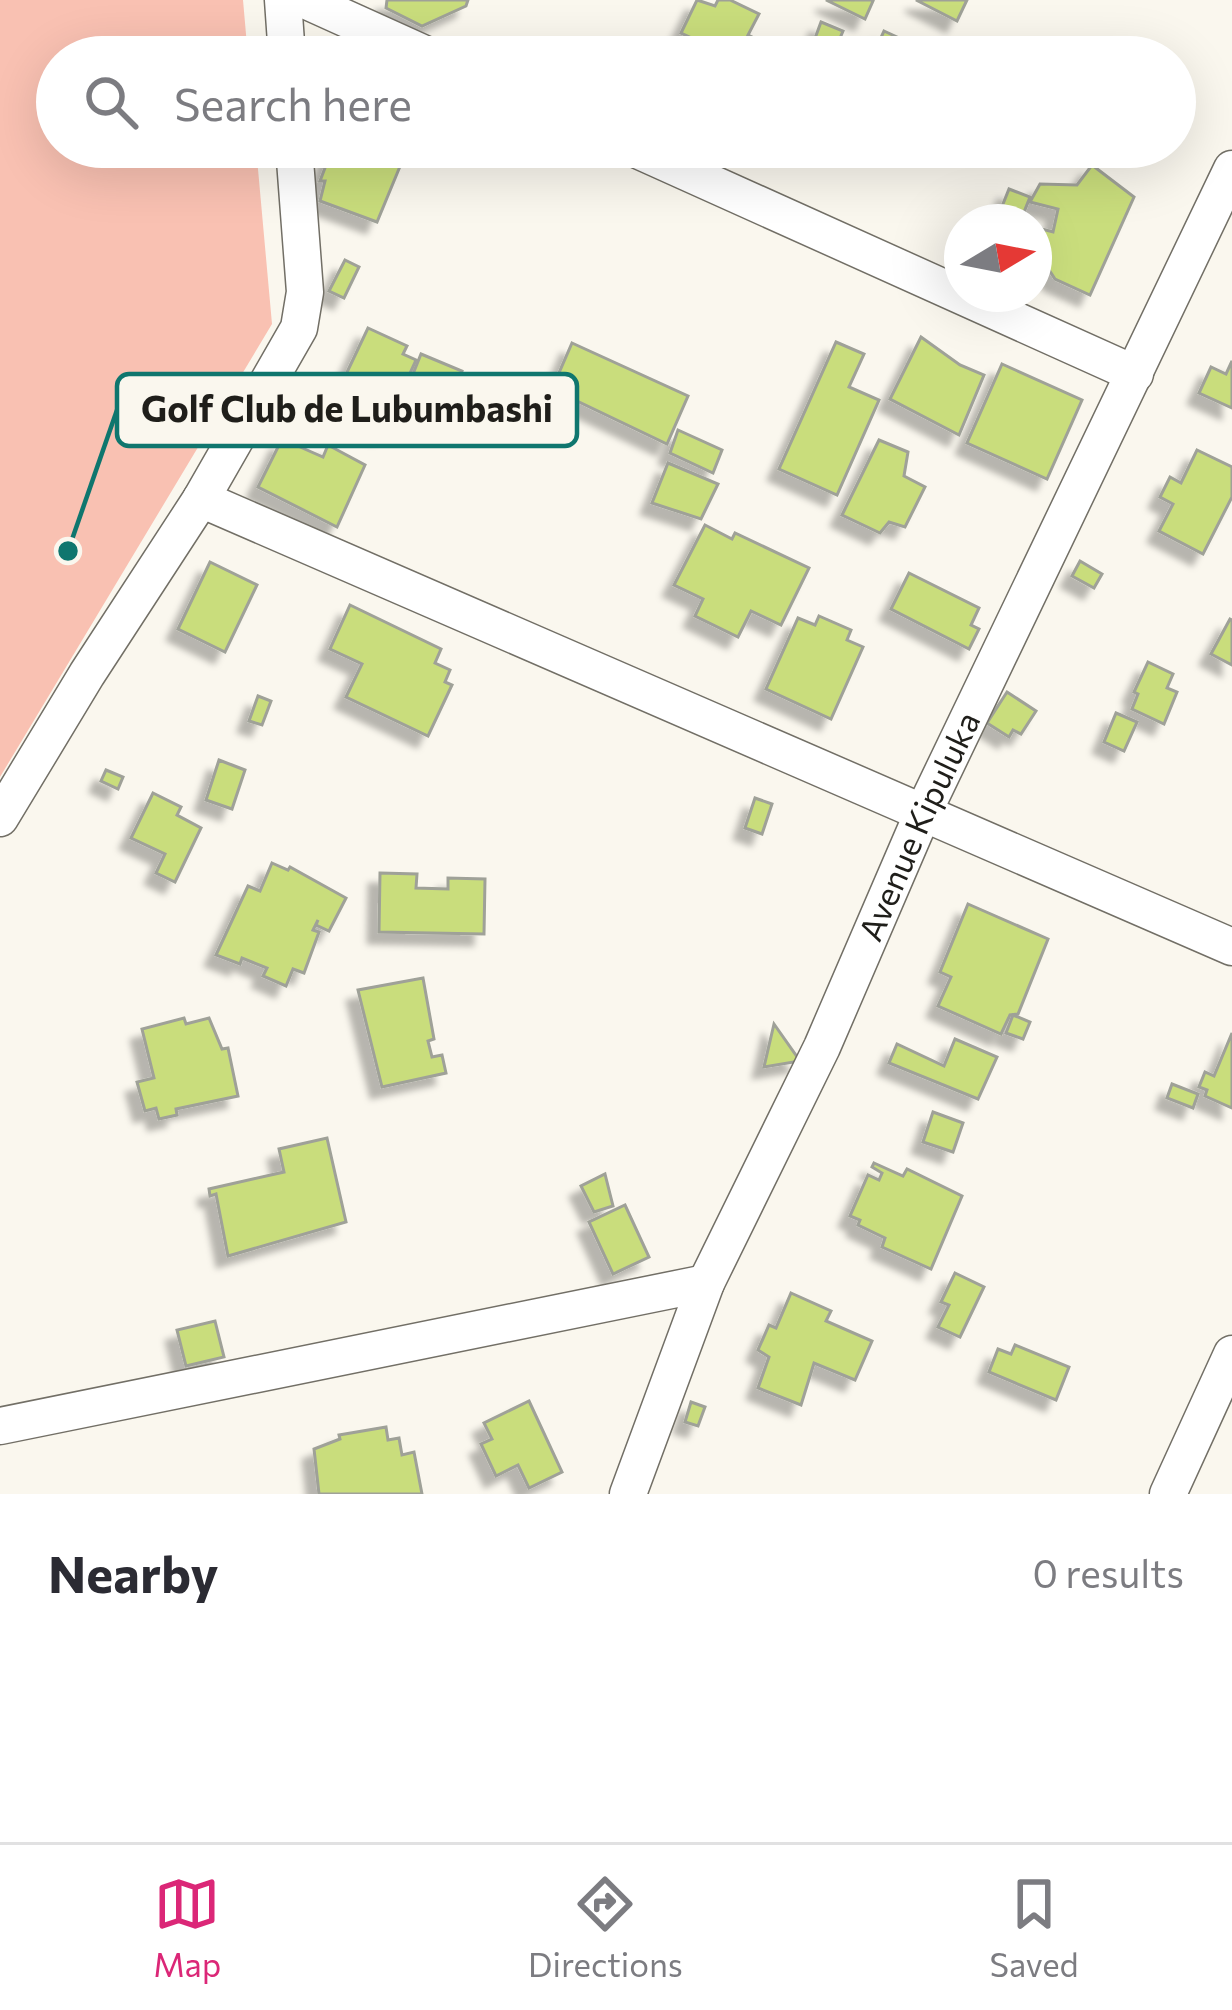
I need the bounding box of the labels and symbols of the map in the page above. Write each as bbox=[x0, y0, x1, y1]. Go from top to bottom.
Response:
north arrow bbox=[944, 204, 1052, 312]
callout: Golf Club de Lubumbashi bbox=[117, 374, 577, 446]
text: Golf Club de Lubumbashi bbox=[141, 385, 553, 429]
street label: Avenue Kipuluka bbox=[848, 705, 988, 947]

